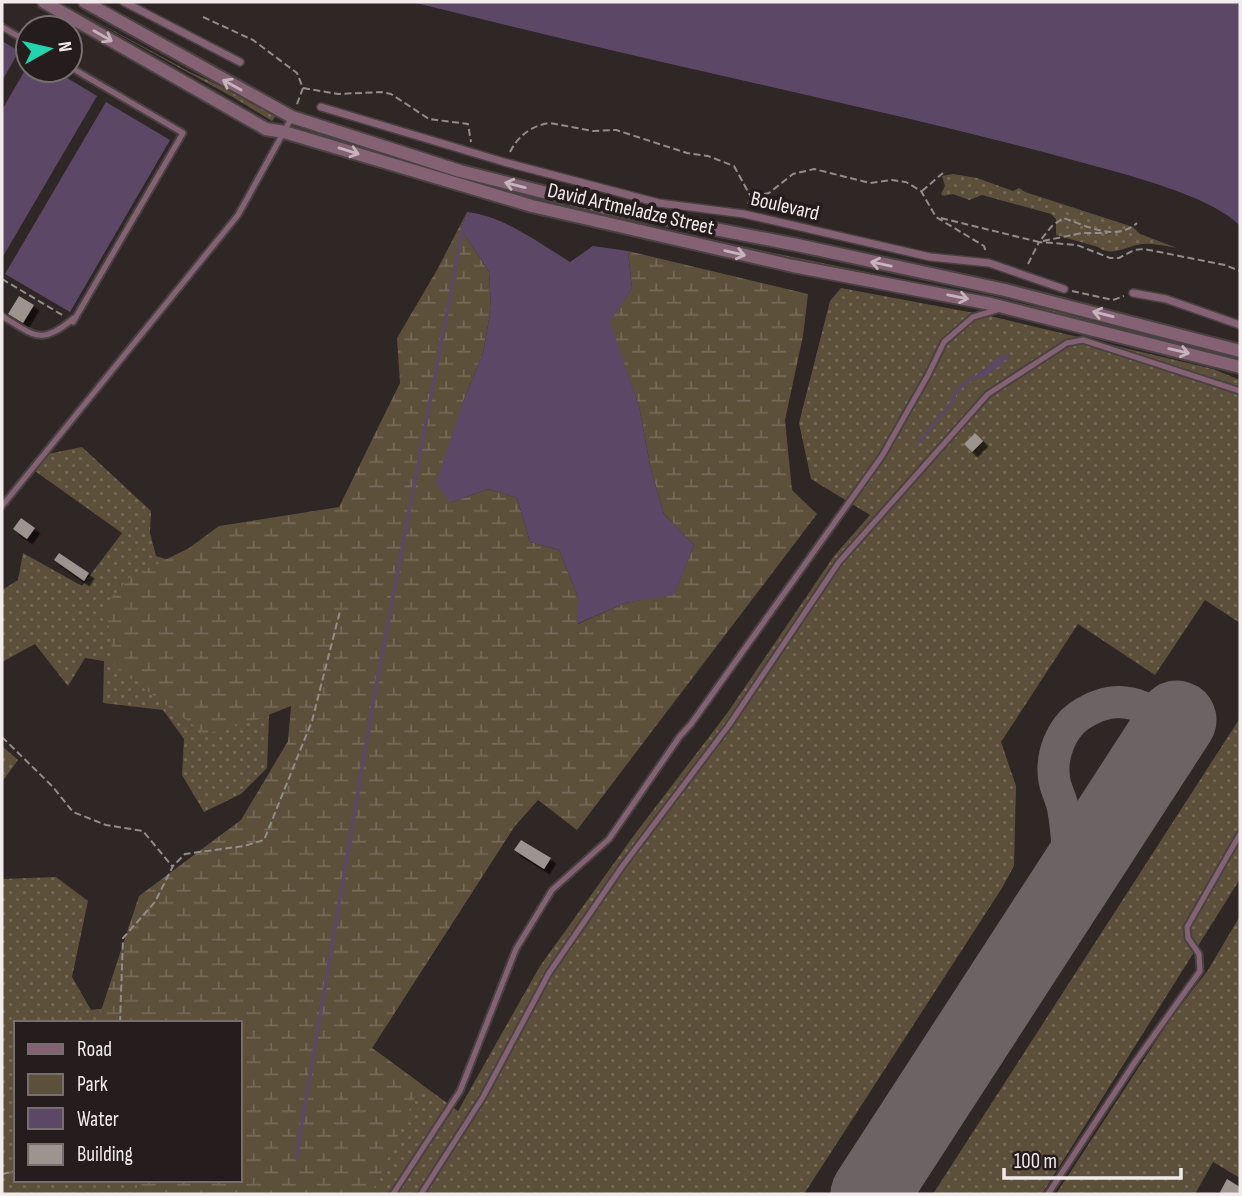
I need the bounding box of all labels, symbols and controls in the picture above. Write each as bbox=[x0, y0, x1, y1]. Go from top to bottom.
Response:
north arrow bbox=[14, 14, 84, 84]
one-way arrow bbox=[93, 29, 113, 43]
text: N bbox=[52, 40, 76, 53]
one-way arrow bbox=[223, 78, 243, 92]
one-way arrow bbox=[338, 146, 360, 159]
one-way arrow bbox=[505, 178, 527, 191]
street label: David Artmeladze Street bbox=[545, 178, 717, 240]
street label: Boulevard bbox=[748, 186, 822, 226]
one-way arrow bbox=[723, 246, 746, 260]
one-way arrow bbox=[870, 257, 893, 270]
one-way arrow bbox=[946, 291, 969, 305]
one-way arrow bbox=[1092, 307, 1115, 320]
one-way arrow bbox=[1167, 345, 1190, 358]
legend bbox=[14, 1021, 242, 1182]
text: Road bbox=[77, 1037, 112, 1062]
text: Park bbox=[77, 1072, 108, 1097]
text: Water bbox=[77, 1107, 119, 1132]
scale bar bbox=[1004, 1136, 1181, 1180]
text: Building bbox=[77, 1142, 133, 1167]
text: 100 m bbox=[1014, 1149, 1057, 1174]

